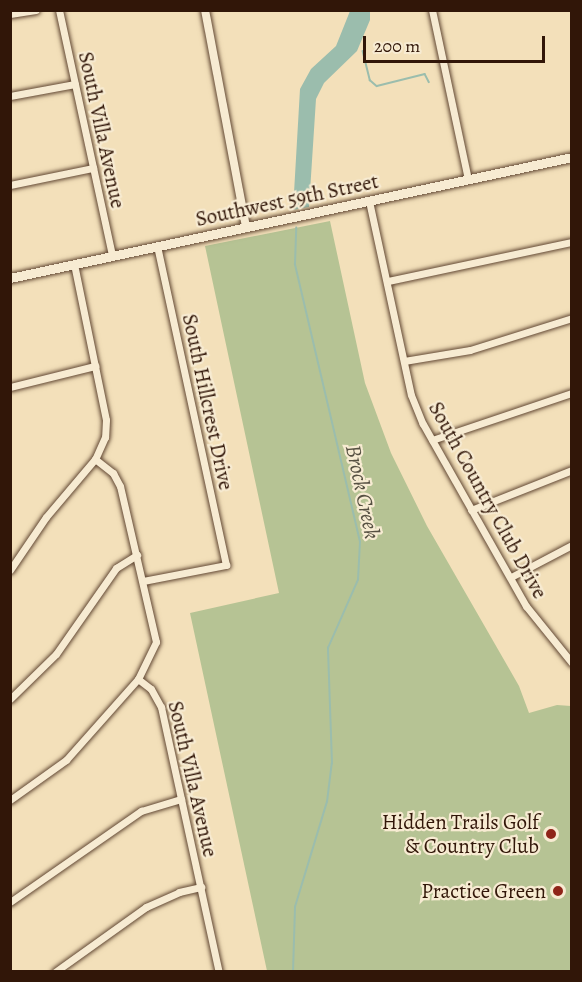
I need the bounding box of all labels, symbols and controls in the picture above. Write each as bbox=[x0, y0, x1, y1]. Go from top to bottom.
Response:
scale bar bbox=[366, 24, 548, 62]
text: 200 m bbox=[374, 34, 420, 58]
street label: South Villa Avenue bbox=[73, 49, 131, 211]
street label: Southwest 59th Street bbox=[193, 168, 381, 232]
street label: South Hillcrest Drive bbox=[177, 312, 239, 492]
street label: South Country Club Drive bbox=[423, 397, 553, 603]
water label: Brock Creek bbox=[339, 443, 385, 541]
street label: South Villa Avenue bbox=[163, 698, 223, 860]
place label: Hidden Trails Golf & Country Club bbox=[382, 809, 539, 859]
marker: Hidden Trails Golf & Country Club bbox=[544, 827, 558, 841]
place label: Practice Green bbox=[421, 878, 546, 904]
marker: Practice Green bbox=[551, 884, 565, 898]

